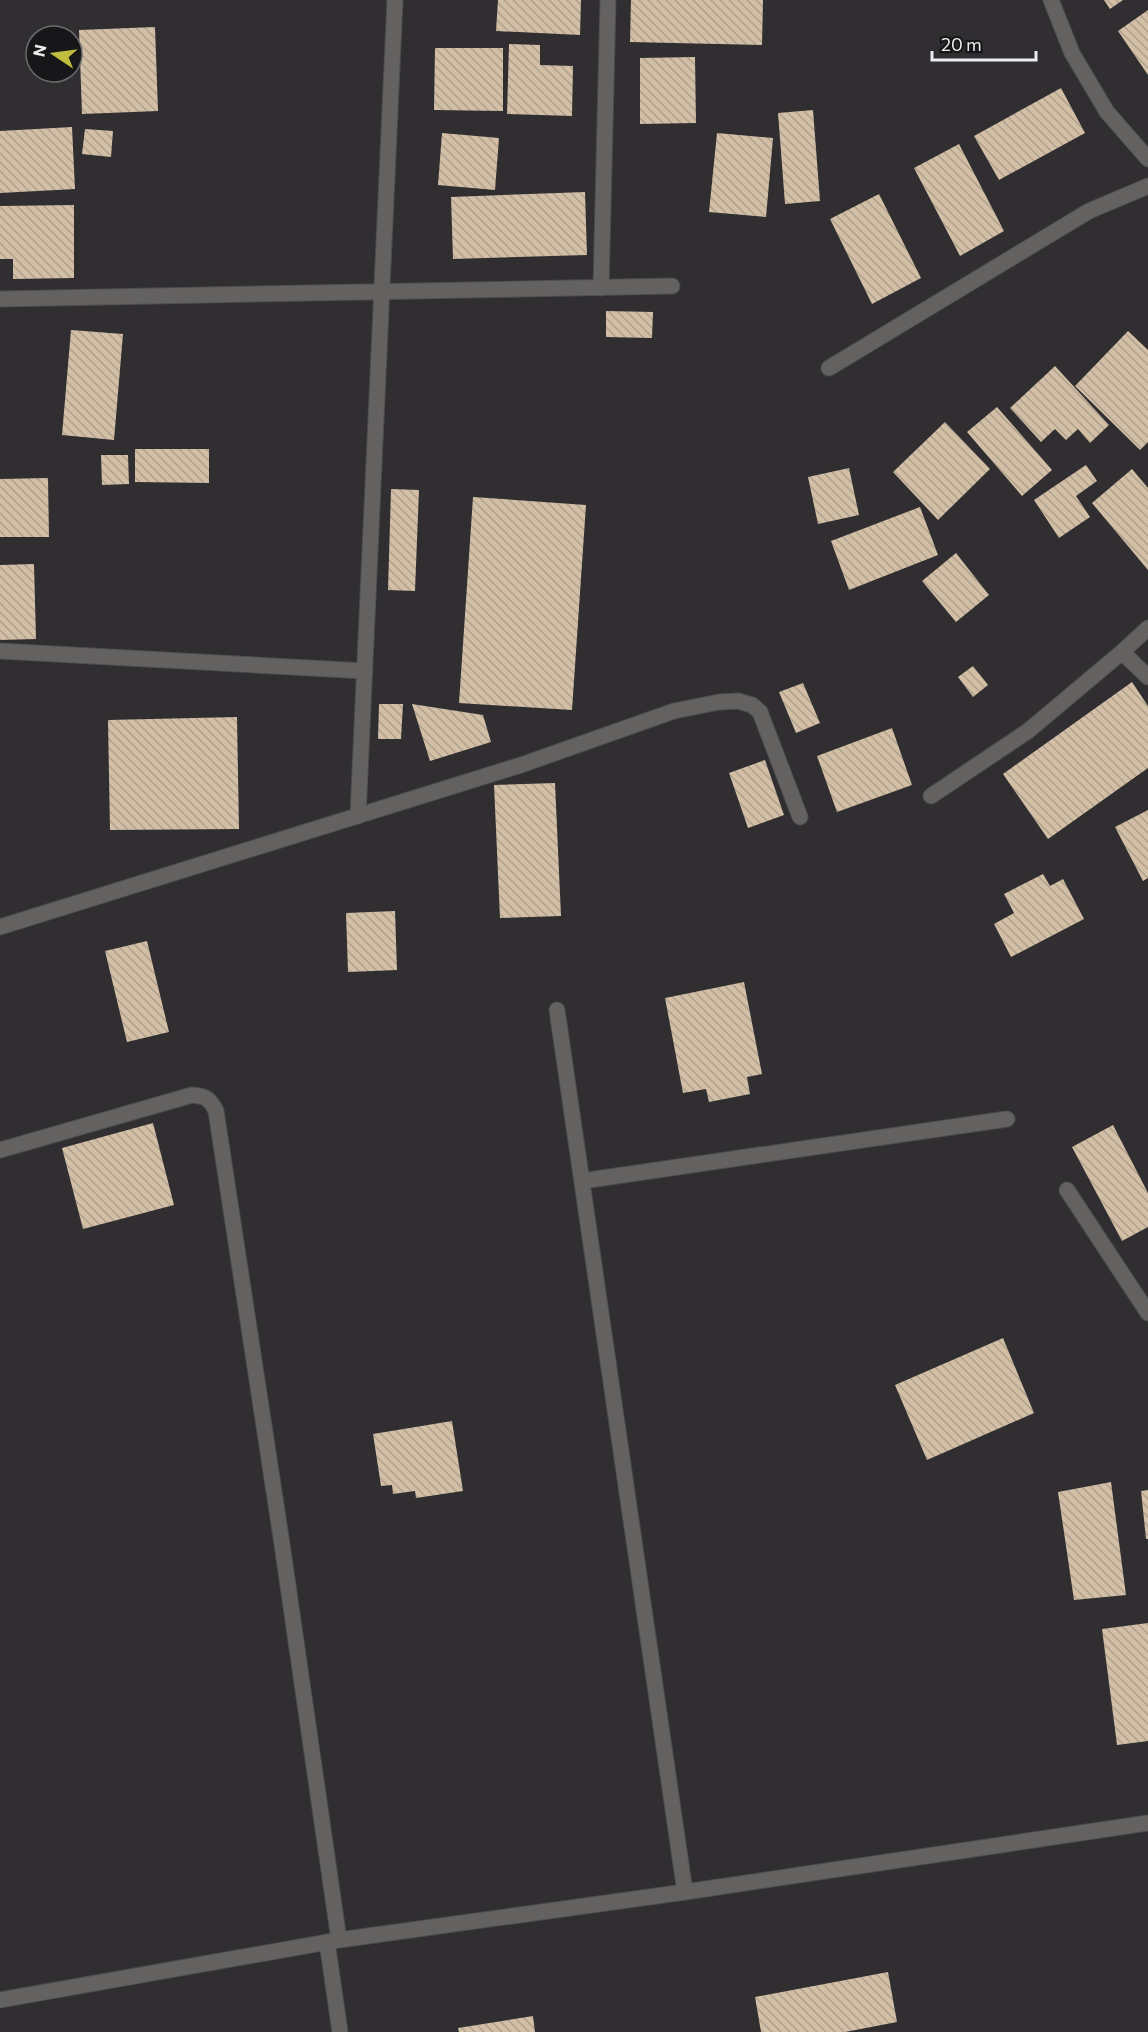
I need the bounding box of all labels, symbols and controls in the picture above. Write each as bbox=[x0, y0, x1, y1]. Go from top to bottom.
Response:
north arrow bbox=[24, 24, 84, 84]
scale bar bbox=[932, 24, 1036, 62]
text: 20 m bbox=[941, 33, 982, 55]
text: N bbox=[28, 43, 50, 58]

